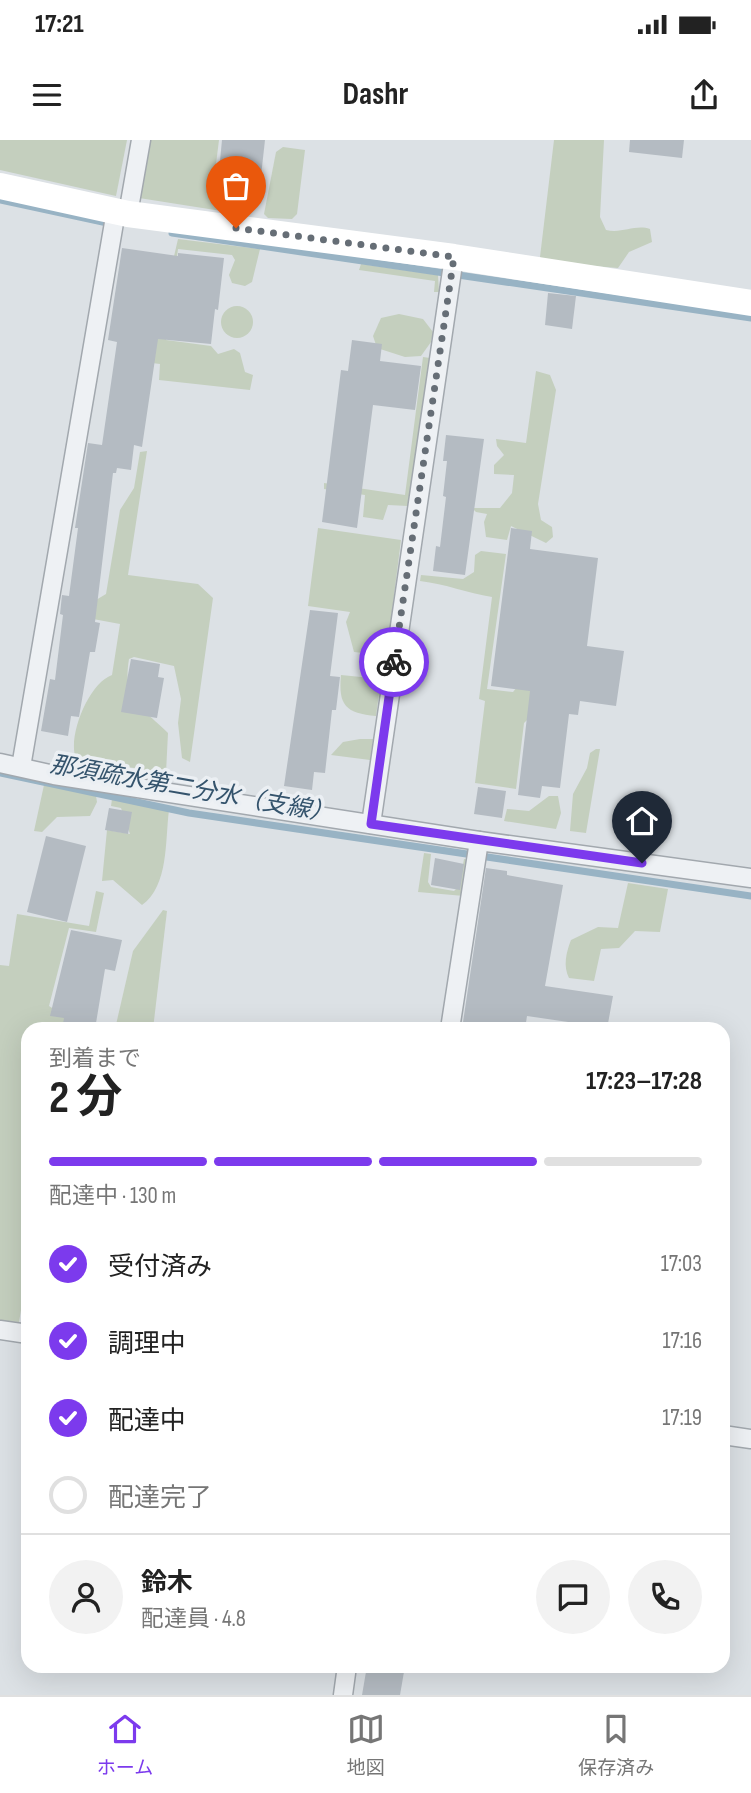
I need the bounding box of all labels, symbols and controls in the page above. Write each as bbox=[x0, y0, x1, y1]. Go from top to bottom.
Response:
text: 17:21 bbox=[35, 9, 84, 40]
text: Dashr bbox=[343, 75, 408, 114]
icon: menu bbox=[28, 76, 66, 114]
icon: share bbox=[685, 76, 723, 114]
pin bbox=[206, 156, 266, 228]
icon: bag bbox=[217, 167, 255, 205]
courier bbox=[359, 627, 429, 697]
icon: bike bbox=[375, 643, 413, 681]
water label: 那須疏水第二分水（支線） bbox=[48, 750, 336, 828]
pin bbox=[612, 791, 672, 863]
icon: home bbox=[623, 802, 661, 840]
text: 到着まで bbox=[49, 1045, 141, 1073]
text: 17:23–17:28 bbox=[586, 1066, 702, 1097]
text: 2 分 bbox=[49, 1071, 122, 1126]
text: 配達中 · 130 m bbox=[49, 1182, 176, 1210]
icon: check bbox=[49, 1245, 87, 1283]
text: 17:03 bbox=[661, 1250, 702, 1278]
text: 受付済み bbox=[108, 1252, 212, 1283]
icon: check bbox=[49, 1322, 87, 1360]
text: 17:16 bbox=[662, 1327, 702, 1355]
text: 調理中 bbox=[108, 1329, 186, 1360]
icon: check bbox=[49, 1399, 87, 1437]
text: 17:19 bbox=[662, 1404, 702, 1432]
text: 配達中 bbox=[108, 1406, 186, 1437]
text: 配達完了 bbox=[108, 1483, 212, 1514]
button: person bbox=[49, 1560, 123, 1634]
button: chat bbox=[536, 1560, 610, 1634]
button: phone bbox=[628, 1560, 702, 1634]
text: 鈴木 bbox=[141, 1568, 193, 1599]
text: 配達員 · 4.8 bbox=[141, 1605, 246, 1633]
tab: ホーム bbox=[97, 1710, 153, 1780]
tab: 地図 bbox=[347, 1710, 385, 1780]
tab: 保存済み bbox=[578, 1710, 654, 1780]

